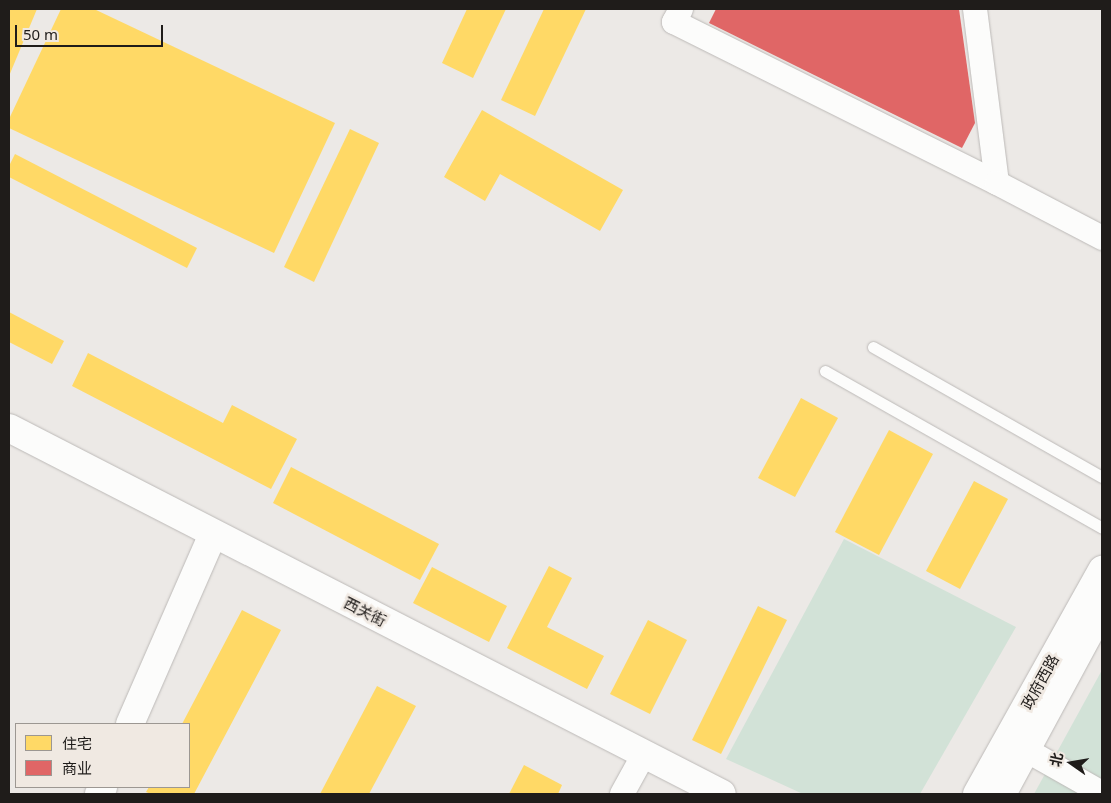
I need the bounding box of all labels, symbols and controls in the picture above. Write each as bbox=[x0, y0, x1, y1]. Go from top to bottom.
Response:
scale bar bbox=[18, 15, 165, 47]
text: 50 m bbox=[23, 24, 58, 44]
street label: 西关街 bbox=[341, 594, 389, 630]
street label: 政府西路 bbox=[1018, 651, 1062, 713]
legend bbox=[15, 723, 190, 788]
text: 住宅 bbox=[62, 733, 92, 753]
north arrow bbox=[1046, 738, 1096, 788]
text: 北 bbox=[1045, 751, 1067, 768]
text: 商业 bbox=[62, 758, 92, 778]

